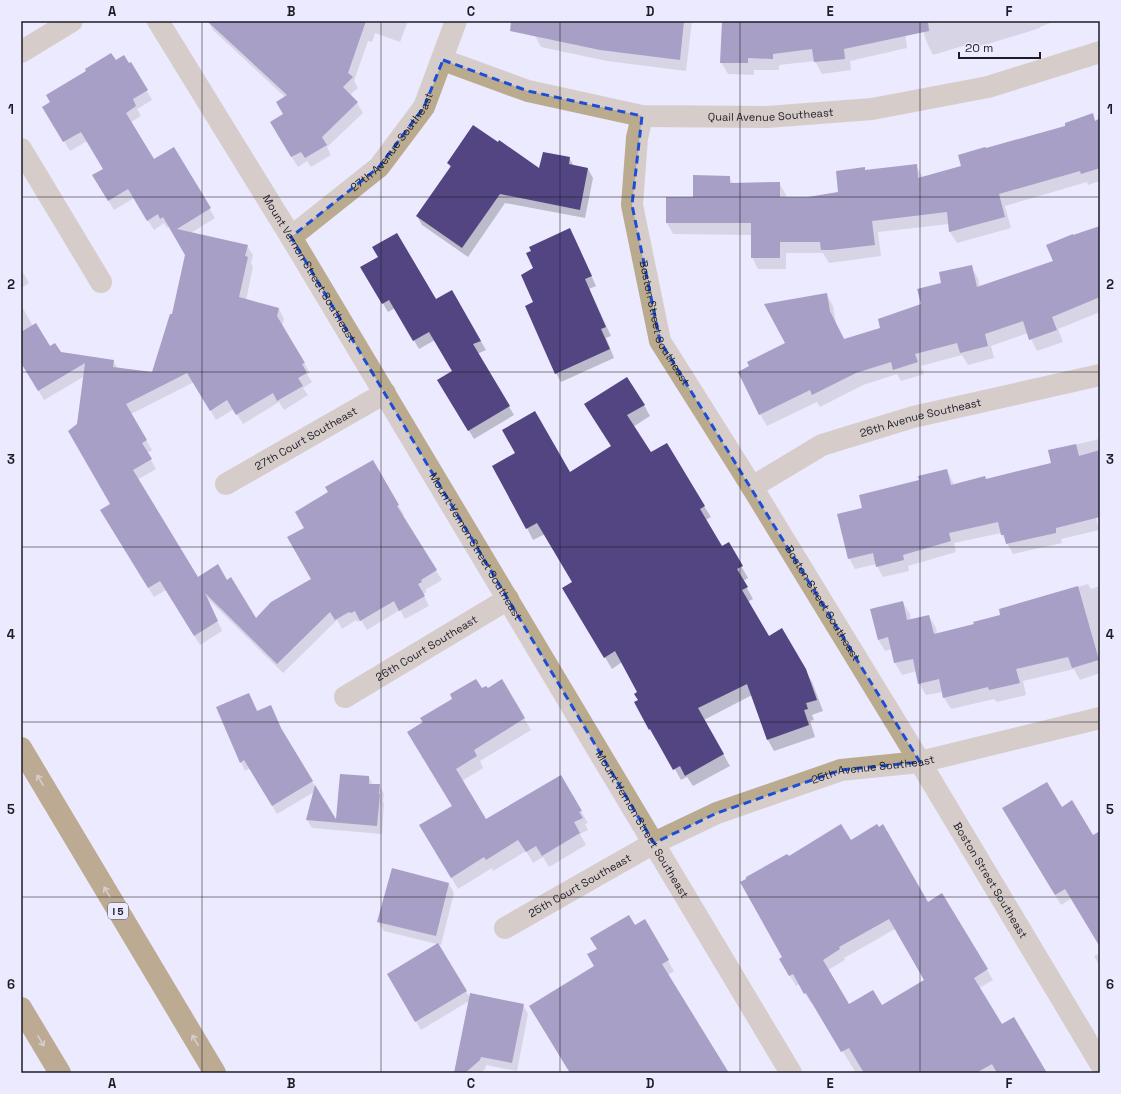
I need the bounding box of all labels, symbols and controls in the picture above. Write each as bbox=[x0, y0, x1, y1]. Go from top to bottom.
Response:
text: A bbox=[108, 3, 117, 20]
text: B bbox=[287, 3, 296, 20]
text: C bbox=[467, 3, 475, 20]
text: D bbox=[646, 3, 655, 20]
text: E bbox=[826, 3, 834, 20]
text: F bbox=[1006, 3, 1013, 20]
scale bar bbox=[959, 34, 1040, 60]
text: 20 m bbox=[965, 40, 993, 56]
street label: 27th Avenue Southeast bbox=[347, 91, 436, 194]
text: 1 bbox=[8, 101, 14, 118]
text: 1 bbox=[1107, 101, 1113, 118]
street label: Quail Avenue Southeast bbox=[708, 105, 834, 124]
street label: Mount Vernon Street Southeast bbox=[260, 192, 359, 345]
street label: Boston Street Southeast bbox=[637, 259, 693, 388]
text: 2 bbox=[7, 276, 15, 293]
text: 2 bbox=[1106, 276, 1114, 293]
street label: 26th Avenue Southeast bbox=[858, 395, 983, 440]
street label: 27th Court Southeast bbox=[252, 403, 360, 473]
text: 3 bbox=[7, 451, 15, 468]
text: 3 bbox=[1106, 451, 1114, 468]
street label: Mount Vernon Street Southeast bbox=[426, 470, 526, 623]
street label: Boston Street Southeast bbox=[782, 542, 863, 663]
street label: 26th Court Southeast bbox=[373, 612, 480, 684]
text: 4 bbox=[7, 626, 15, 643]
text: 4 bbox=[1106, 626, 1114, 643]
street label: Mount Vernon Street Southeast bbox=[593, 748, 692, 901]
street label: 25th Avenue Southeast bbox=[809, 752, 936, 787]
one-way arrow bbox=[36, 774, 44, 786]
text: 5 bbox=[7, 801, 15, 818]
text: 5 bbox=[1106, 801, 1114, 818]
street label: Boston Street Southeast bbox=[950, 819, 1031, 941]
street label: 25th Court Southeast bbox=[526, 851, 634, 920]
one-way arrow bbox=[102, 886, 110, 898]
road number: I 5 bbox=[108, 903, 128, 919]
text: 6 bbox=[7, 976, 15, 993]
text: 6 bbox=[1106, 976, 1114, 993]
one-way arrow bbox=[191, 1034, 199, 1046]
one-way arrow bbox=[37, 1035, 45, 1047]
text: A bbox=[108, 1075, 117, 1092]
text: B bbox=[287, 1075, 296, 1092]
text: C bbox=[467, 1075, 475, 1092]
text: D bbox=[646, 1075, 655, 1092]
text: E bbox=[826, 1075, 834, 1092]
text: F bbox=[1006, 1075, 1013, 1092]

